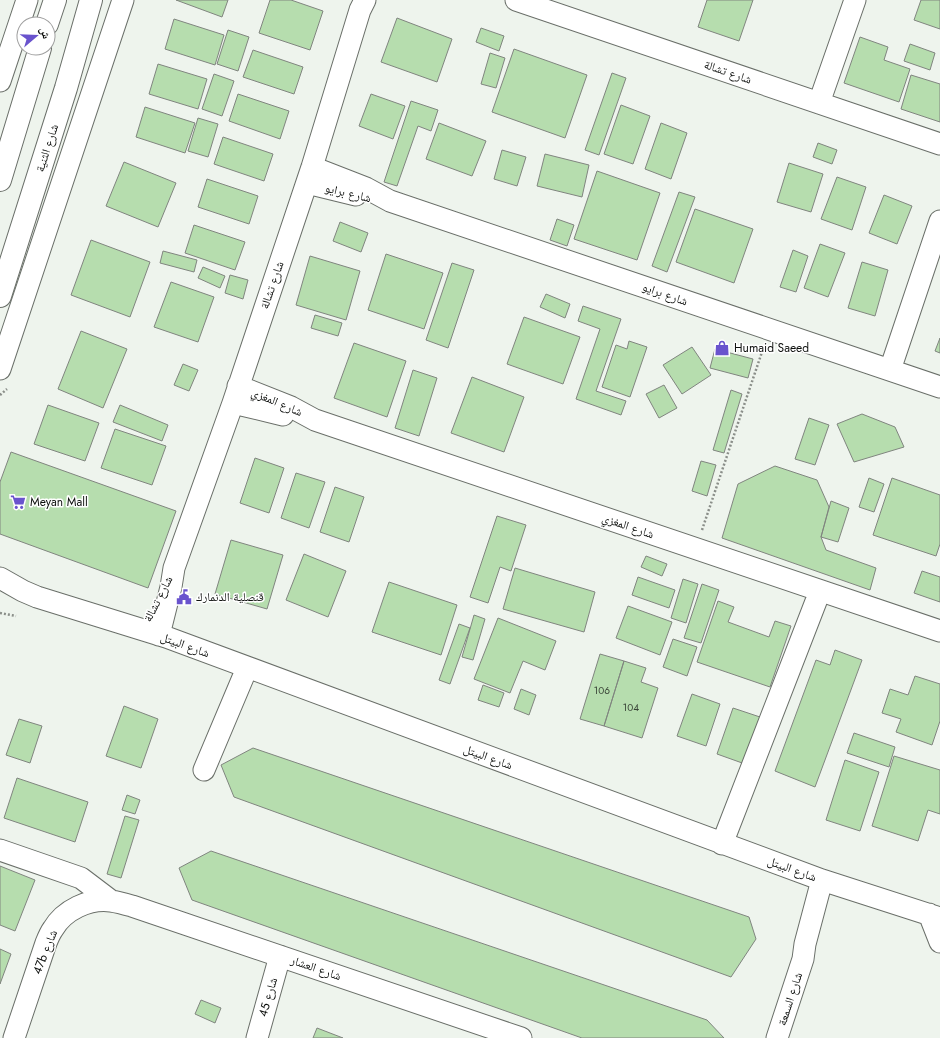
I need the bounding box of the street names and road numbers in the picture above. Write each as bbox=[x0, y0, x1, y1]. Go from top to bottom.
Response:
street label: شارع تشالة bbox=[702, 55, 754, 89]
street label: شارع الثنية bbox=[31, 122, 63, 174]
street label: شارع برايو bbox=[323, 179, 373, 207]
street label: شارع تشالة bbox=[255, 259, 289, 311]
street label: شارع برايو bbox=[640, 278, 690, 310]
street label: شارع المغزي bbox=[248, 383, 305, 422]
street label: شارع المغزي bbox=[599, 509, 657, 544]
street label: شارع تشالة bbox=[139, 573, 177, 625]
street label: شارع البيتل bbox=[158, 628, 212, 662]
street label: شارع البيتل bbox=[461, 740, 515, 774]
street label: شارع البيتل bbox=[765, 852, 819, 886]
street label: 47b شارع bbox=[28, 927, 62, 977]
street label: شارع العشار bbox=[287, 951, 344, 985]
street label: شارع السمعة bbox=[773, 970, 807, 1028]
street label: شارع 45 bbox=[254, 975, 282, 1019]

